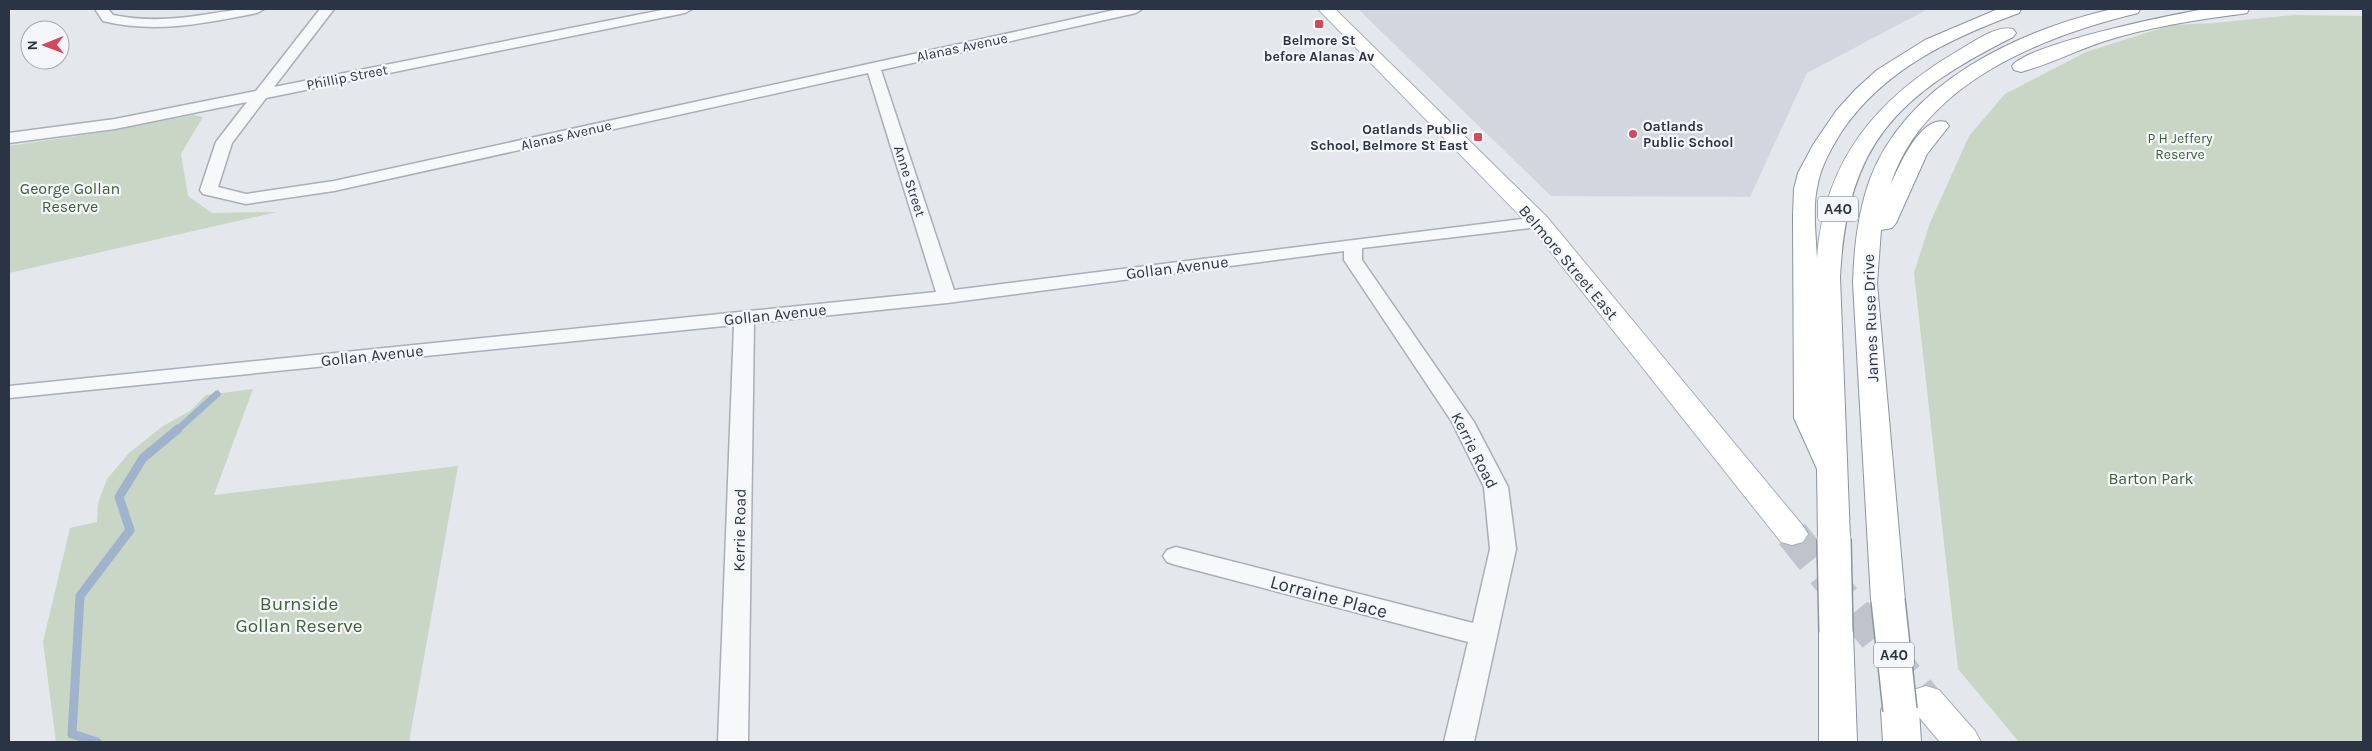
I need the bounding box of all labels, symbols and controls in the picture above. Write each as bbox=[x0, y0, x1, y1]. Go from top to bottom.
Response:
marker: Belmore St before Alanas Av bbox=[1313, 18, 1325, 30]
north arrow bbox=[20, 20, 70, 70]
street label: Alanas Avenue bbox=[915, 30, 1009, 65]
place label: Belmore St before Alanas Av bbox=[1264, 32, 1375, 65]
text: N bbox=[24, 40, 41, 50]
street label: Phillip Street bbox=[305, 61, 389, 94]
street label: Alanas Avenue bbox=[519, 117, 613, 154]
place label: Oatlands Public School bbox=[1643, 118, 1733, 151]
place label: Oatlands Public School, Belmore St East bbox=[1310, 121, 1468, 154]
marker: Oatlands Public School bbox=[1627, 128, 1639, 140]
park label: P H Jeffery Reserve bbox=[2148, 130, 2213, 163]
marker: Oatlands Public School, Belmore St East bbox=[1472, 131, 1484, 143]
street label: Anne Street bbox=[890, 143, 929, 219]
park label: George Gollan Reserve bbox=[20, 179, 120, 216]
road number: A40 bbox=[1818, 196, 1858, 222]
street label: Belmore Street East bbox=[1515, 201, 1622, 324]
street label: Gollan Avenue bbox=[1125, 252, 1229, 283]
street label: James Ruse Drive bbox=[1859, 254, 1882, 382]
street label: Gollan Avenue bbox=[723, 300, 827, 329]
street label: Gollan Avenue bbox=[320, 341, 424, 370]
street label: Kerrie Road bbox=[1447, 409, 1502, 492]
park label: Barton Park bbox=[2108, 469, 2194, 488]
street label: Kerrie Road bbox=[729, 488, 750, 572]
street label: Lorraine Place bbox=[1268, 571, 1390, 623]
park label: Burnside Gollan Reserve bbox=[235, 593, 363, 637]
road number: A40 bbox=[1874, 642, 1914, 668]

